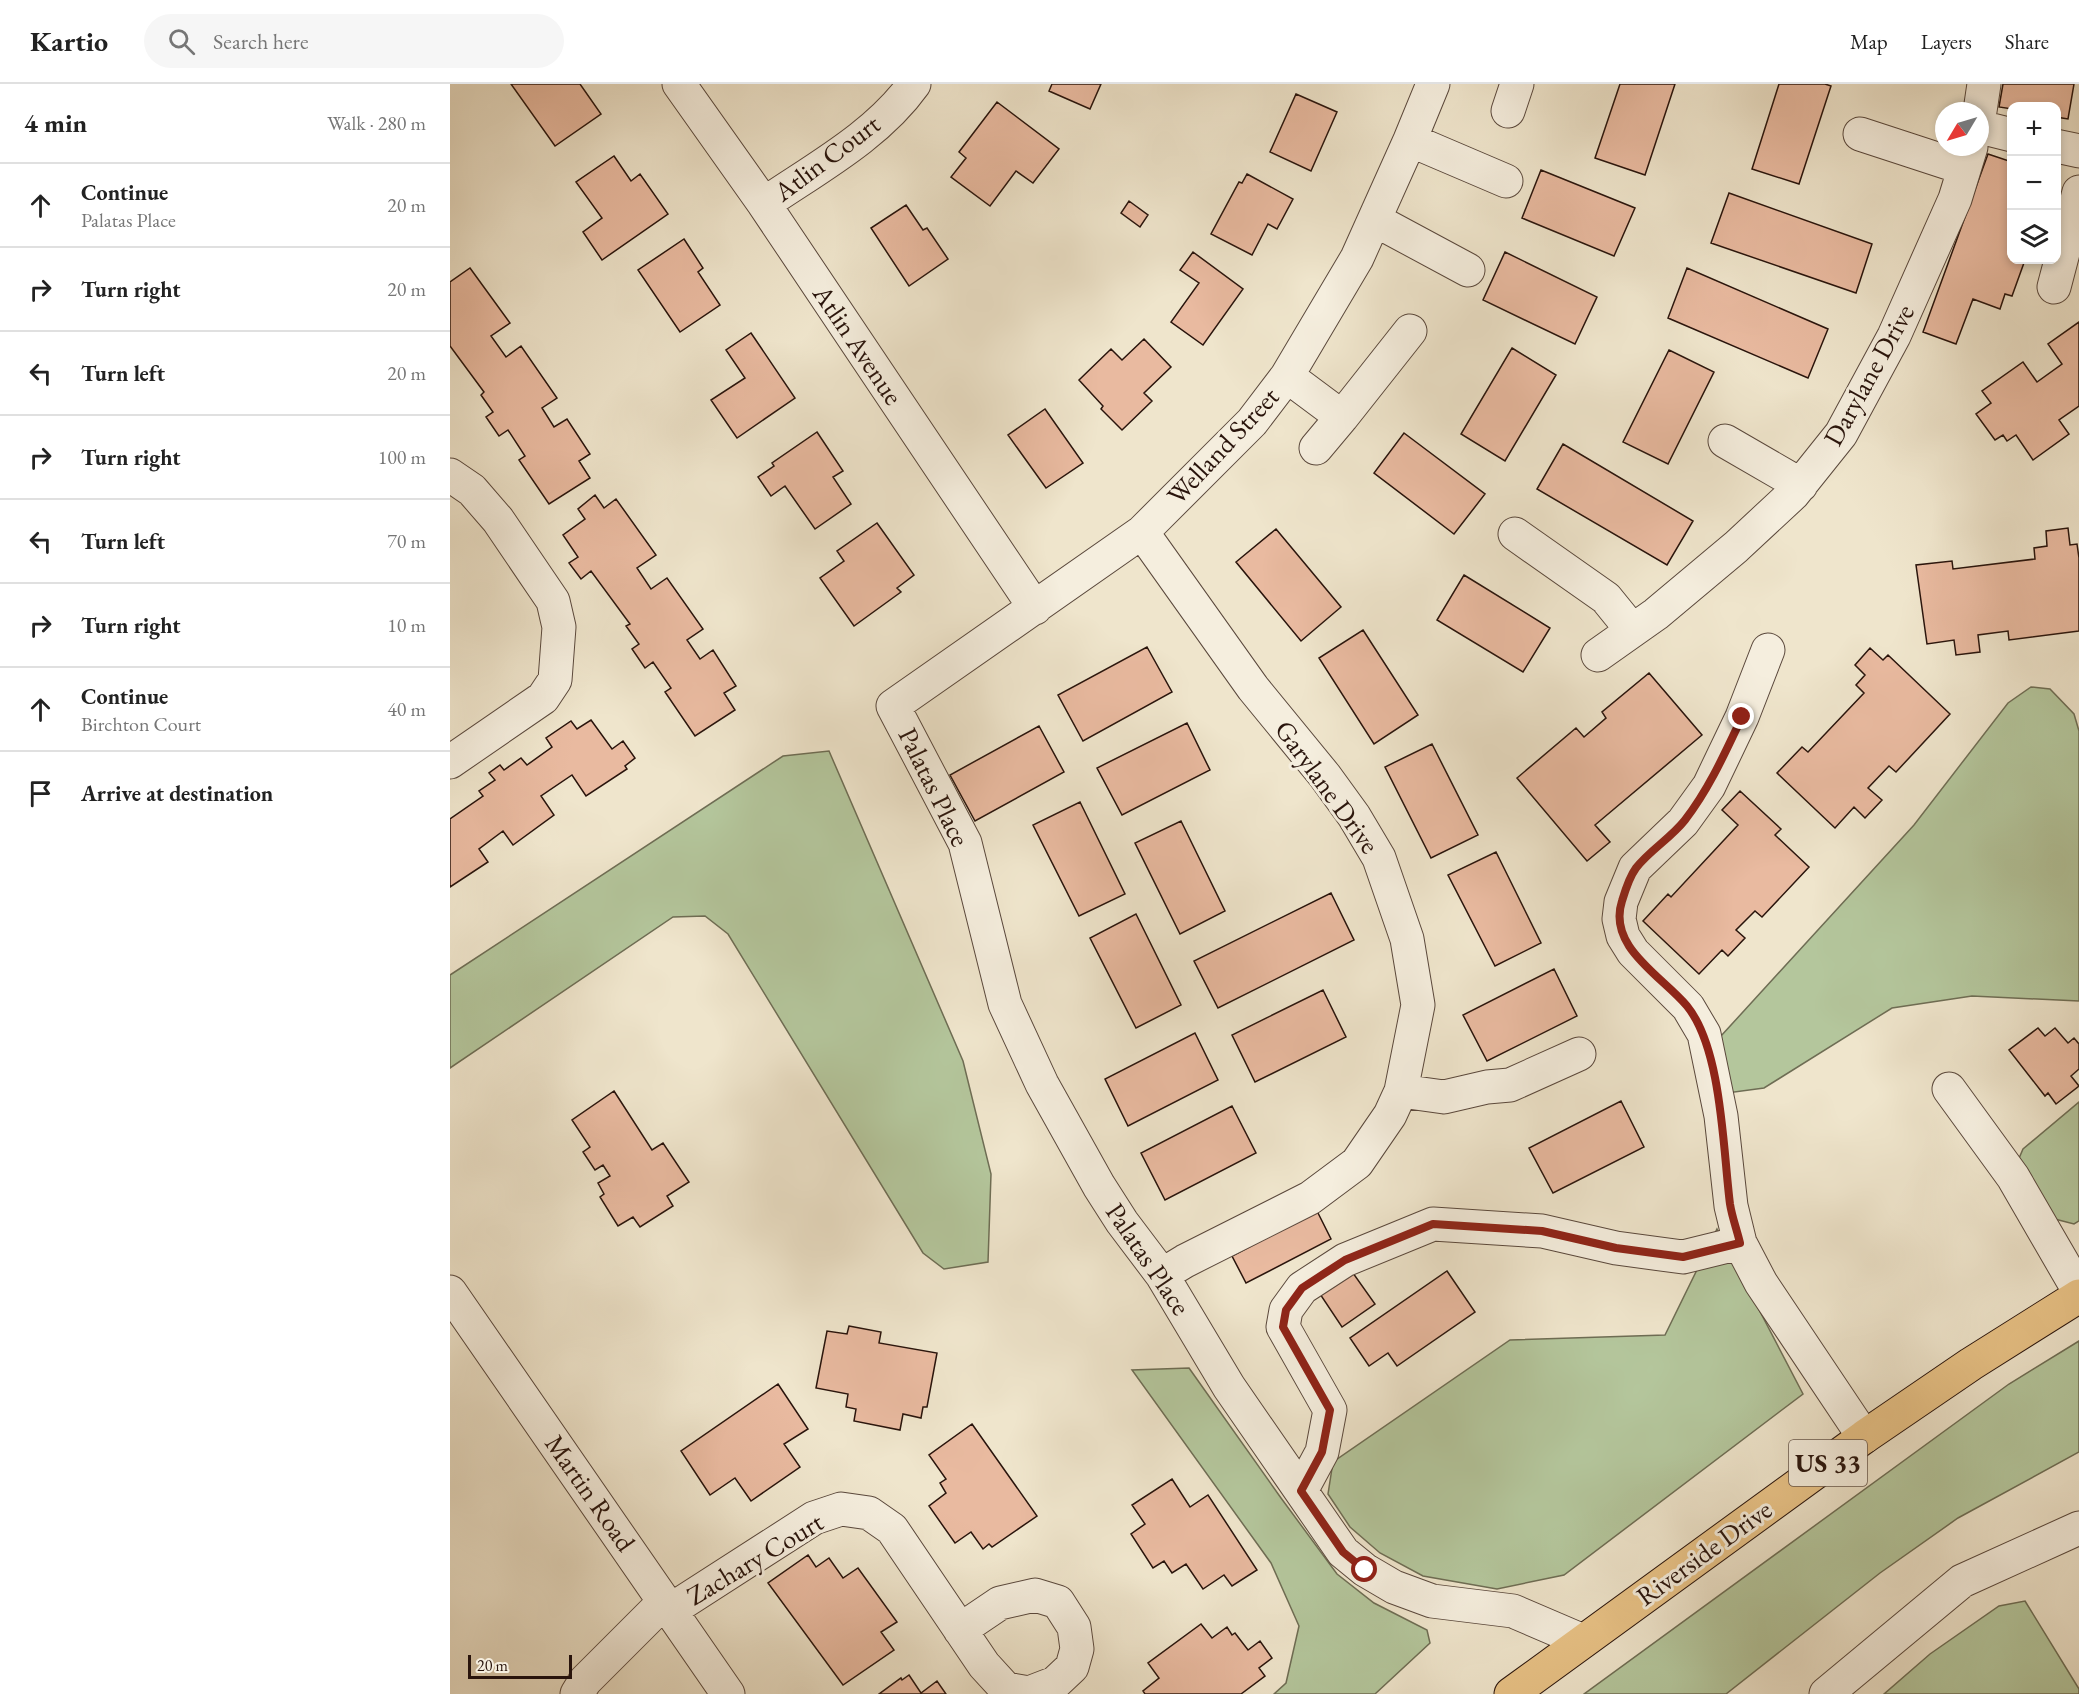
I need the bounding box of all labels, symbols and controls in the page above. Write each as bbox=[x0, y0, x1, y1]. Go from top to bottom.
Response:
search box bbox=[144, 14, 564, 68]
text: Kartio bbox=[30, 23, 108, 59]
icon: search bbox=[165, 25, 198, 58]
text: Search here bbox=[213, 27, 309, 56]
text: Map bbox=[1850, 28, 1888, 55]
text: Layers bbox=[1921, 28, 1972, 55]
text: Share bbox=[2005, 28, 2049, 55]
north arrow bbox=[1935, 102, 1989, 156]
map controls bbox=[2007, 102, 2061, 264]
button: + bbox=[2007, 102, 2061, 156]
text: 4 min bbox=[24, 106, 87, 140]
street label: Atlin Court bbox=[766, 106, 887, 210]
text: Walk · 280 m bbox=[327, 110, 426, 136]
button: − bbox=[2007, 156, 2061, 210]
text: Continue bbox=[81, 178, 168, 207]
icon: ahead bbox=[24, 189, 57, 222]
text: 20 m bbox=[387, 192, 426, 218]
text: Palatas Place bbox=[81, 207, 176, 233]
button: layers bbox=[2007, 210, 2061, 264]
icon: right bbox=[24, 273, 57, 306]
text: Turn right bbox=[81, 275, 180, 304]
text: 20 m bbox=[387, 276, 426, 302]
street label: Atlin Avenue bbox=[805, 277, 911, 411]
street label: Darylane Drive bbox=[1815, 298, 1922, 452]
icon: left bbox=[24, 357, 57, 390]
text: Turn left bbox=[81, 359, 165, 388]
text: 20 m bbox=[387, 360, 426, 386]
street label: Welland Street bbox=[1159, 379, 1287, 512]
icon: right bbox=[24, 441, 57, 474]
text: Turn right bbox=[81, 443, 180, 472]
text: 100 m bbox=[378, 444, 426, 470]
icon: left bbox=[24, 525, 57, 558]
text: Turn left bbox=[81, 527, 165, 556]
text: 70 m bbox=[387, 528, 426, 554]
icon: right bbox=[24, 609, 57, 642]
text: Turn right bbox=[81, 611, 180, 640]
text: 10 m bbox=[387, 612, 426, 638]
text: Continue bbox=[81, 682, 168, 711]
icon: ahead bbox=[24, 693, 57, 726]
text: 40 m bbox=[387, 696, 426, 722]
route end bbox=[1728, 703, 1754, 729]
text: Birchton Court bbox=[81, 711, 201, 737]
street label: Garylane Drive bbox=[1267, 713, 1388, 860]
street label: Palatas Place bbox=[891, 722, 978, 852]
icon: arrive bbox=[24, 777, 57, 810]
text: Arrive at destination bbox=[81, 779, 273, 808]
street label: Palatas Place bbox=[1098, 1196, 1199, 1322]
street label: Martin Road bbox=[537, 1427, 644, 1558]
road number: US 33 bbox=[1789, 1440, 1867, 1486]
street label: Riverside Drive bbox=[1629, 1492, 1778, 1614]
street label: Zachary Court bbox=[680, 1504, 830, 1613]
route start bbox=[1351, 1556, 1377, 1582]
scale bar bbox=[468, 1652, 572, 1680]
text: 20 m bbox=[477, 1655, 508, 1676]

